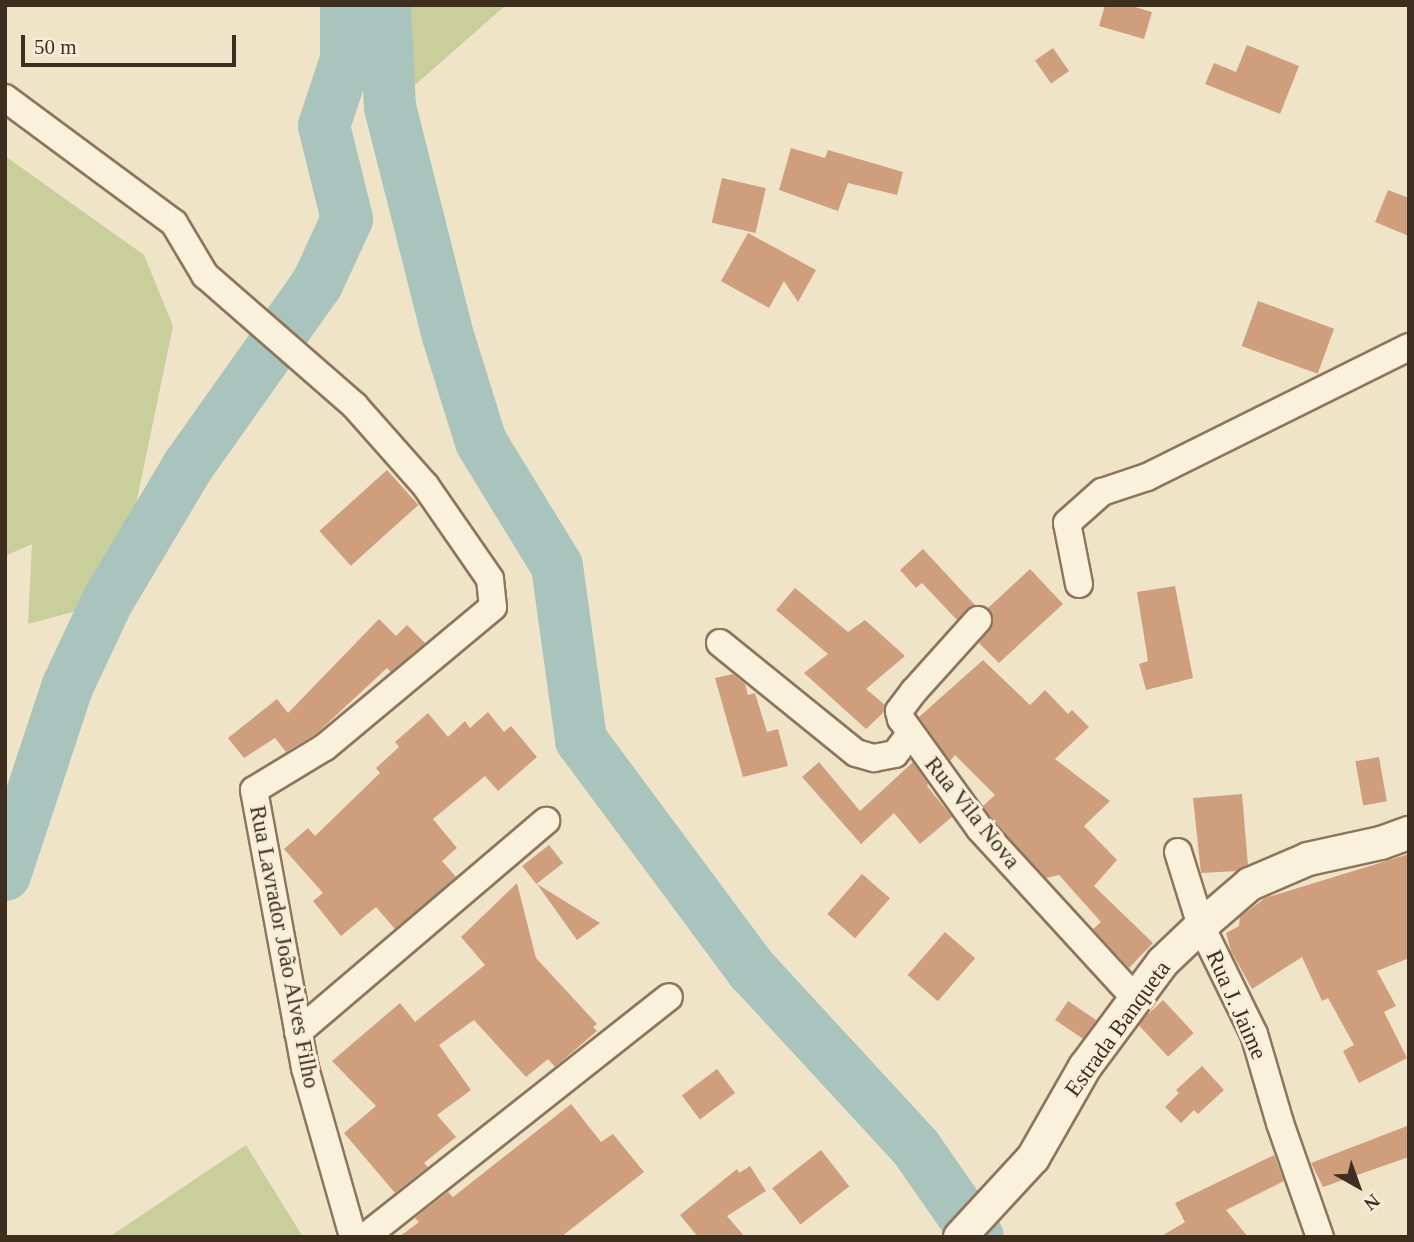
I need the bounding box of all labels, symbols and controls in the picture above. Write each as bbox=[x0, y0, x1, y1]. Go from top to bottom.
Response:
scale bar bbox=[24, 21, 240, 65]
text: 50 m bbox=[34, 35, 77, 59]
street label: Rua Vila Nova bbox=[918, 751, 1026, 875]
street label: Rua Lavrador João Alves Filho bbox=[243, 803, 325, 1091]
street label: Rua J. Jaime bbox=[1200, 946, 1272, 1064]
street label: Estrada Banqueta bbox=[1059, 956, 1177, 1102]
north arrow bbox=[1323, 1151, 1393, 1221]
text: N bbox=[1360, 1190, 1384, 1215]

